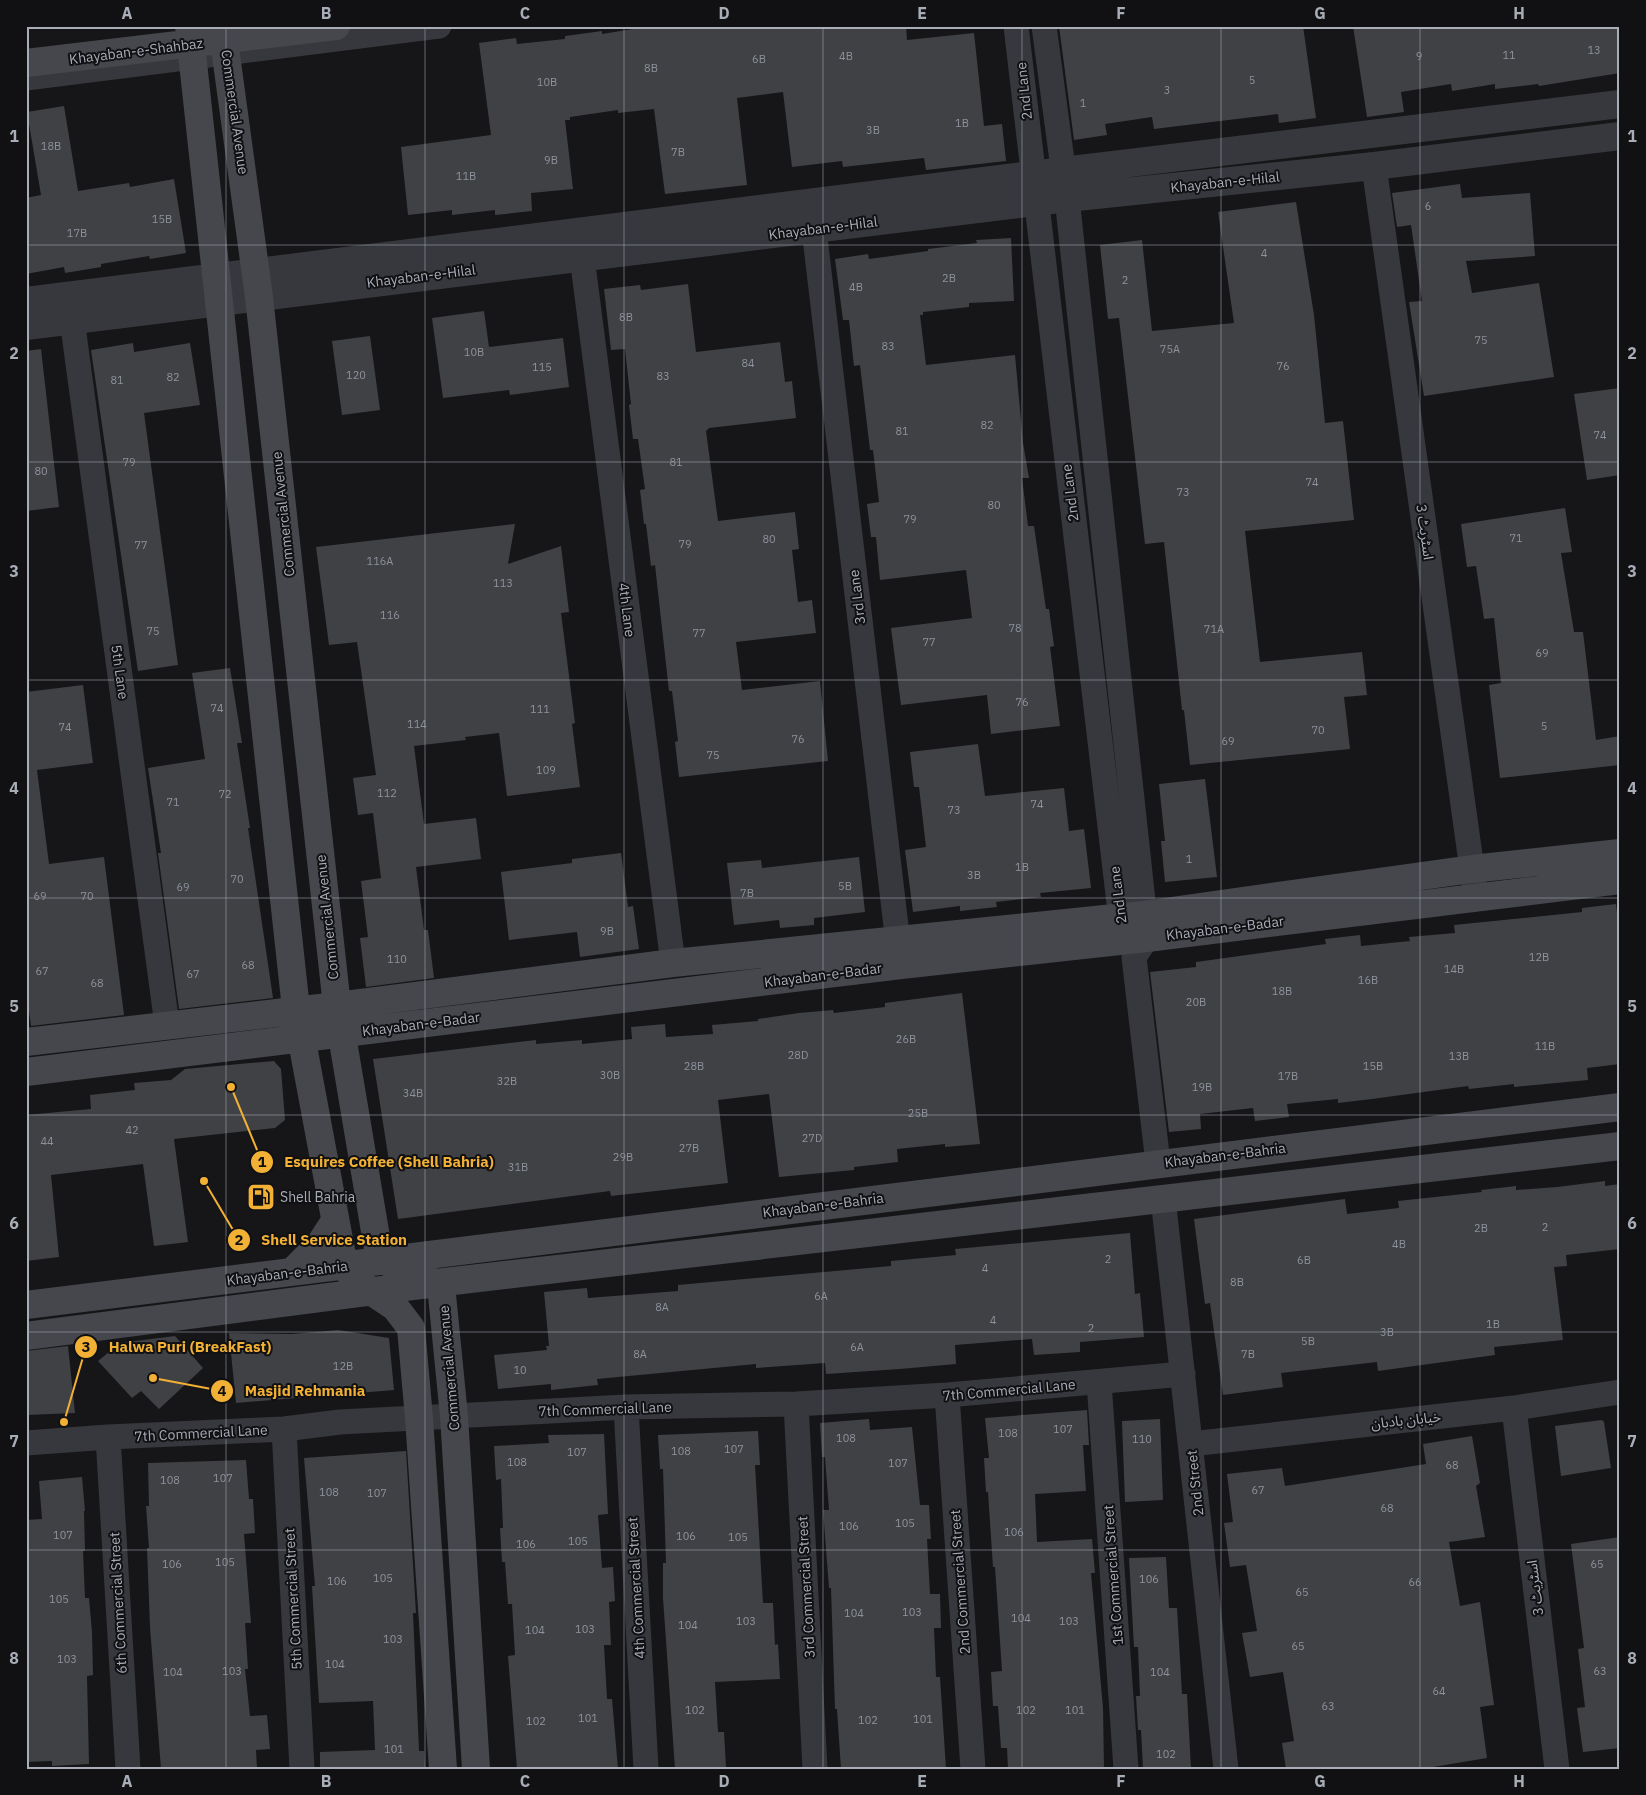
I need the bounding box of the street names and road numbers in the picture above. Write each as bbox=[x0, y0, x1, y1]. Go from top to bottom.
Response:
street label: Khayaban-e-Shahbaz bbox=[68, 34, 204, 68]
street label: Commercial Avenue bbox=[217, 49, 253, 176]
street label: 2nd Lane bbox=[1012, 61, 1036, 121]
street label: Khayaban-e-Hilal bbox=[1170, 167, 1281, 197]
street label: Khayaban-e-Hilal bbox=[767, 212, 879, 244]
street label: Khayaban-e-Hilal bbox=[365, 260, 477, 292]
street label: Commercial Avenue bbox=[267, 450, 299, 577]
street label: 2nd Lane bbox=[1058, 463, 1082, 523]
street label: اسٹریٹ 3 bbox=[1412, 503, 1438, 561]
street label: 3rd Lane bbox=[845, 568, 869, 625]
street label: 4th Lane bbox=[615, 582, 639, 639]
street label: 5th Lane bbox=[107, 644, 133, 701]
street label: Commercial Avenue bbox=[311, 853, 343, 980]
street label: 2nd Lane bbox=[1106, 865, 1130, 925]
street label: Khayaban-e-Badar bbox=[1165, 912, 1285, 944]
street label: Khayaban-e-Badar bbox=[763, 959, 883, 991]
street label: Khayaban-e-Badar bbox=[361, 1008, 481, 1040]
street label: Khayaban-e-Bahria bbox=[1163, 1139, 1287, 1171]
street label: Khayaban-e-Bahria bbox=[761, 1189, 885, 1221]
street label: Khayaban-e-Bahria bbox=[225, 1257, 349, 1289]
street label: Commercial Avenue bbox=[435, 1304, 463, 1431]
street label: 7th Commercial Lane bbox=[942, 1375, 1077, 1405]
street label: 7th Commercial Lane bbox=[538, 1398, 672, 1420]
street label: خیابان بادبان bbox=[1370, 1407, 1442, 1433]
street label: 7th Commercial Lane bbox=[134, 1421, 268, 1445]
street label: 2nd Street bbox=[1183, 1449, 1207, 1517]
street label: 1st Commercial Street bbox=[1099, 1504, 1127, 1646]
street label: 2nd Commercial Street bbox=[946, 1509, 974, 1655]
street label: 3rd Commercial Street bbox=[793, 1515, 819, 1658]
street label: 4th Commercial Street bbox=[623, 1517, 649, 1659]
street label: 5th Commercial Street bbox=[280, 1528, 306, 1670]
street label: 6th Commercial Street bbox=[105, 1532, 131, 1674]
street label: اسٹریٹ 3 bbox=[1523, 1559, 1547, 1617]

